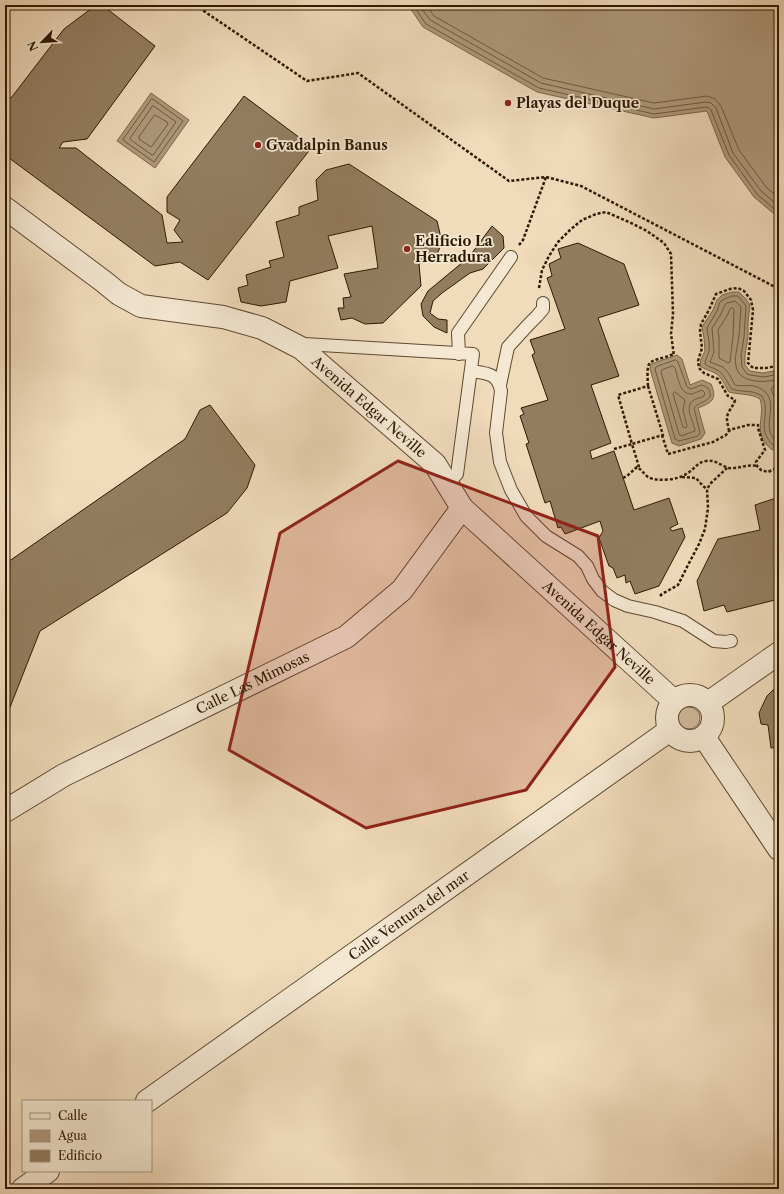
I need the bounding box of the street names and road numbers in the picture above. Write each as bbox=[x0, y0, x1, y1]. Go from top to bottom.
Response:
street label: Avenida Edgar Neville bbox=[307, 352, 430, 462]
street label: Avenida Edgar Neville bbox=[538, 576, 659, 689]
street label: Calle Las Mimosas bbox=[193, 647, 312, 718]
street label: Calle Ventura del mar bbox=[345, 866, 473, 964]

